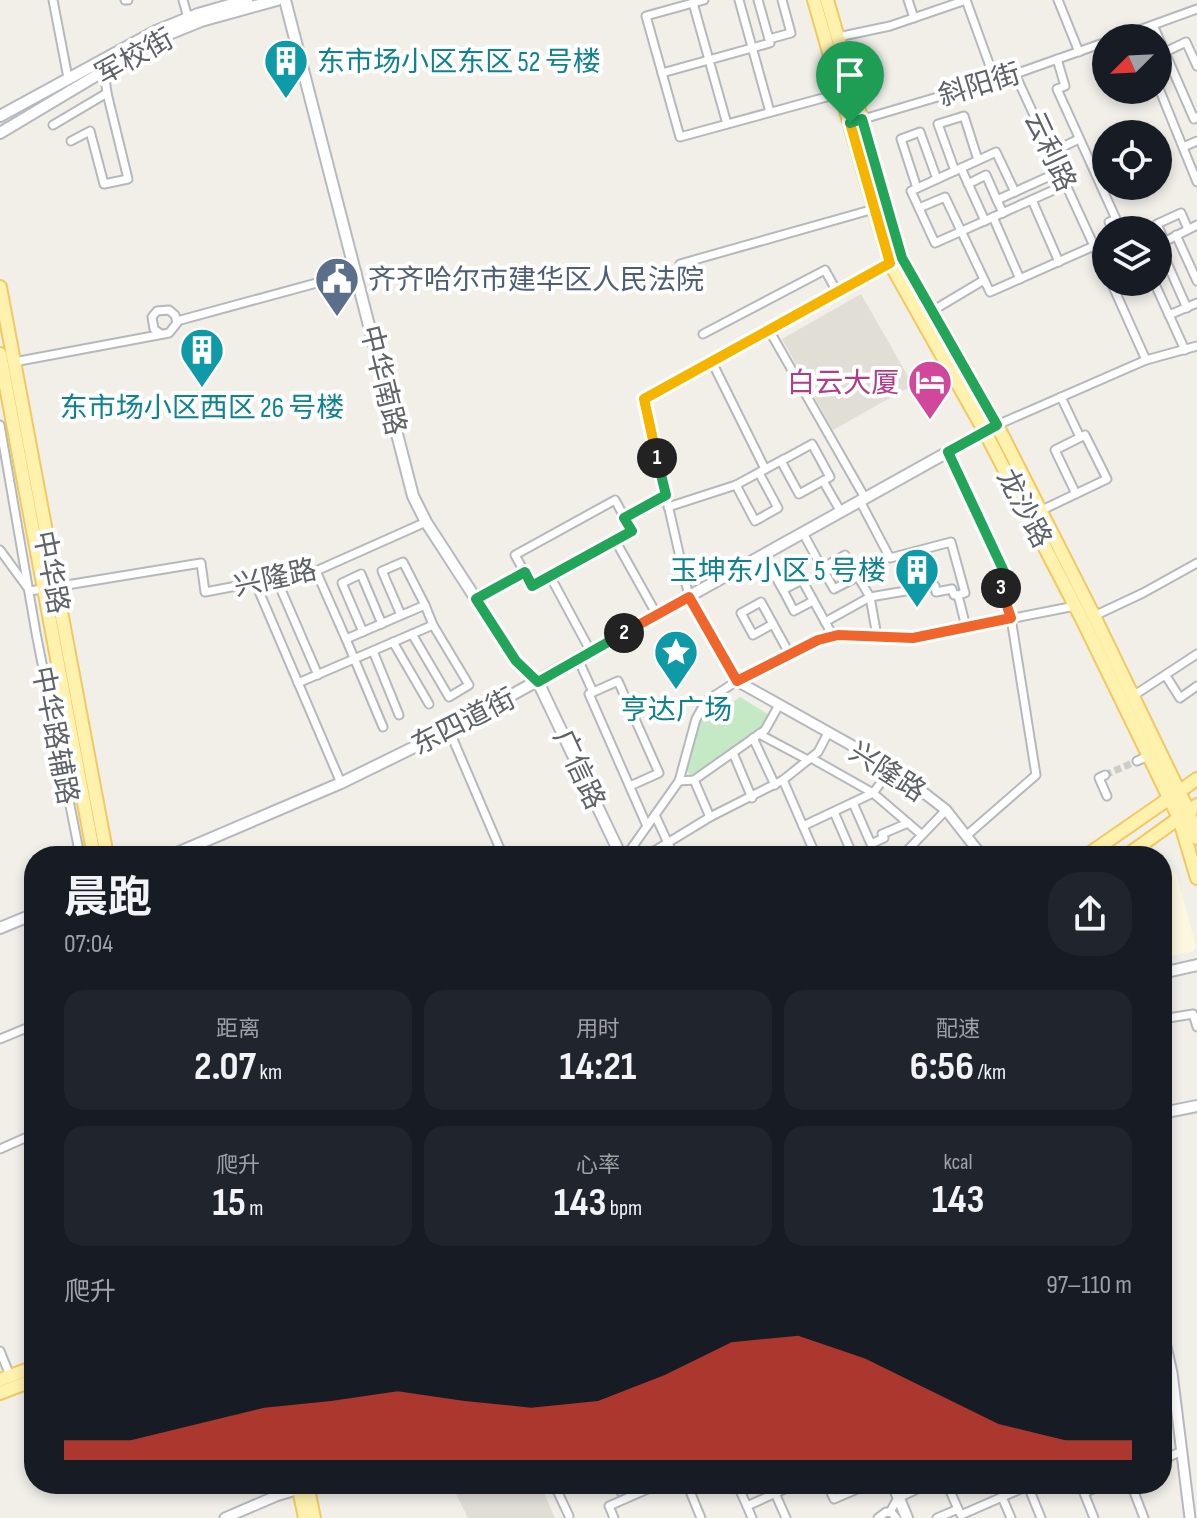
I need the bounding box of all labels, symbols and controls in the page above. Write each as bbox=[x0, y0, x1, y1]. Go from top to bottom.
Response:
street label: 军校街 bbox=[90, 23, 179, 92]
north arrow bbox=[1092, 24, 1172, 104]
map controls bbox=[1092, 24, 1172, 296]
building icon: 东市场小区东区 52 号楼 bbox=[262, 37, 310, 100]
pin bbox=[816, 41, 884, 123]
place label: 东市场小区东区 52 号楼 bbox=[317, 46, 601, 79]
icon: arrive bbox=[828, 53, 872, 97]
street label: 斜阳街 bbox=[934, 57, 1024, 113]
street label: 云利路 bbox=[1017, 107, 1082, 197]
button: locate bbox=[1092, 120, 1172, 200]
button: layers bbox=[1092, 216, 1172, 296]
public building icon: 齐齐哈尔市建华区人民法院 bbox=[313, 255, 361, 318]
place label: 齐齐哈尔市建华区人民法院 bbox=[368, 264, 704, 297]
street label: 中华南路 bbox=[353, 322, 412, 439]
building icon: 东市场小区西区 26 号楼 bbox=[178, 326, 226, 389]
hotel icon: 白云大厦 bbox=[906, 358, 954, 421]
place label: 白云大厦 bbox=[787, 367, 899, 400]
place label: 东市场小区西区 26 号楼 bbox=[60, 392, 344, 425]
pin: 1 bbox=[637, 438, 677, 478]
text: 1 bbox=[653, 444, 661, 471]
street label: 龙沙路 bbox=[989, 464, 1058, 554]
street label: 中华路 bbox=[26, 528, 75, 617]
building icon: 玉坤东小区 5 号楼 bbox=[893, 546, 941, 609]
street label: 兴隆路 bbox=[231, 554, 320, 603]
place label: 玉坤东小区 5 号楼 bbox=[670, 555, 886, 588]
pin: 3 bbox=[981, 568, 1021, 608]
text: 3 bbox=[996, 574, 1006, 601]
pin: 2 bbox=[604, 613, 644, 653]
text: 2 bbox=[619, 619, 629, 646]
place icon: 亨达广场 bbox=[652, 628, 700, 691]
street label: 中华路辅路 bbox=[25, 663, 84, 807]
street label: 东四道街 bbox=[406, 682, 521, 762]
place label: 亨达广场 bbox=[620, 694, 732, 727]
street label: 广信路 bbox=[546, 725, 611, 815]
street label: 兴隆路 bbox=[843, 736, 931, 809]
text: 晨跑 bbox=[64, 872, 152, 925]
button: share bbox=[1048, 872, 1132, 956]
text: 07:04 bbox=[64, 929, 113, 960]
text: 距离 bbox=[216, 1016, 260, 1043]
text: 用时 bbox=[576, 1016, 620, 1043]
text: 配速 bbox=[936, 1016, 980, 1043]
text: 2.07 bbox=[194, 1043, 256, 1091]
text: 14:21 bbox=[560, 1043, 636, 1091]
text: 6:56 bbox=[910, 1043, 974, 1091]
text: km bbox=[256, 1059, 282, 1086]
text: /km bbox=[974, 1059, 1006, 1086]
text: kcal bbox=[943, 1149, 973, 1176]
text: 爬升 bbox=[216, 1152, 260, 1179]
text: 心率 bbox=[576, 1152, 620, 1179]
text: 143 bbox=[932, 1176, 984, 1224]
text: 15 bbox=[213, 1179, 246, 1227]
text: 143 bbox=[554, 1179, 606, 1227]
text: m bbox=[246, 1195, 263, 1222]
text: bpm bbox=[606, 1195, 642, 1222]
text: 97–110 m bbox=[1046, 1270, 1132, 1301]
text: 爬升 bbox=[64, 1277, 116, 1308]

